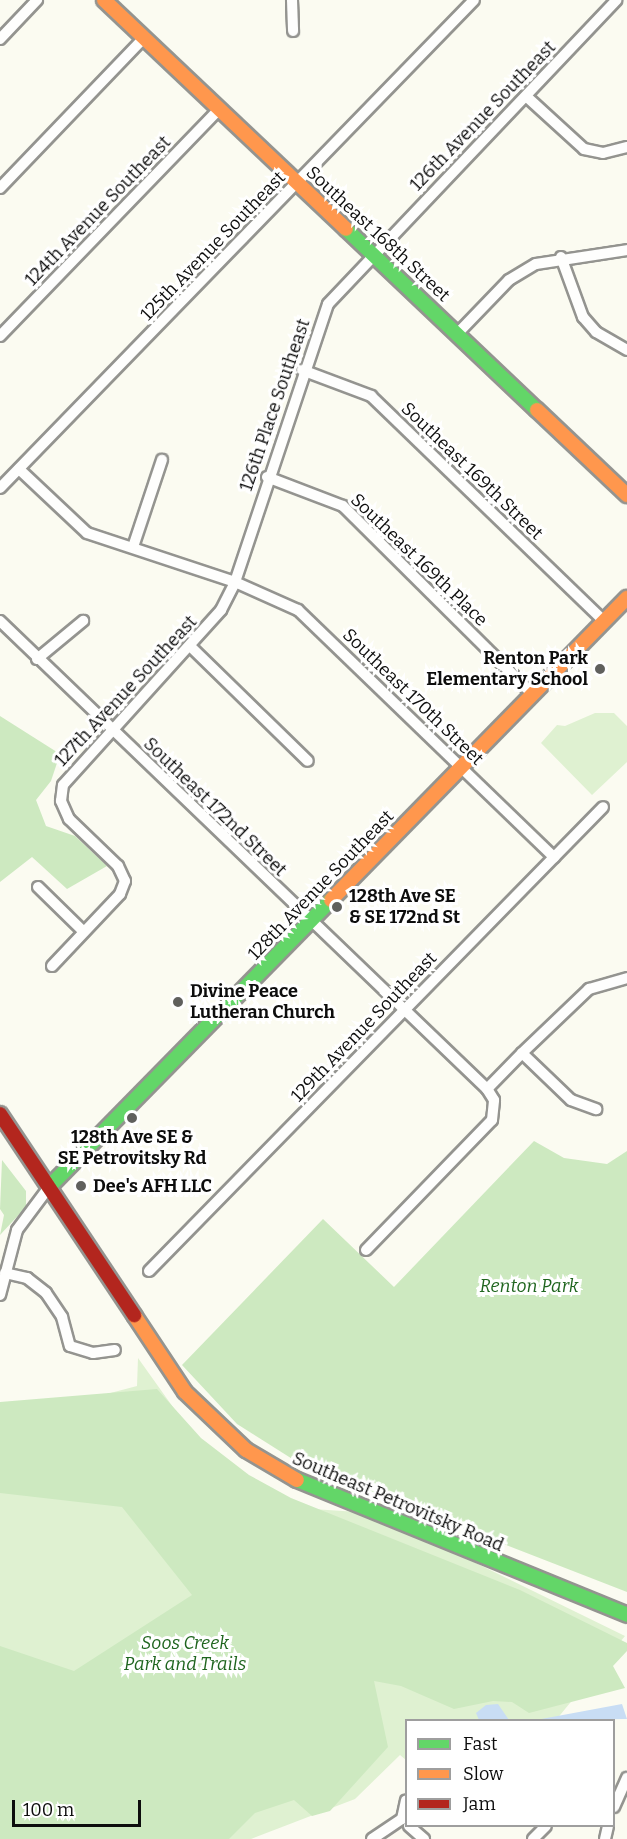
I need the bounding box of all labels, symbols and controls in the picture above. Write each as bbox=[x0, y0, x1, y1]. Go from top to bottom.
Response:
street label: 126th Avenue Southeast bbox=[406, 37, 560, 195]
street label: 124th Avenue Southeast bbox=[21, 132, 175, 290]
street label: Southeast 168th Street bbox=[302, 162, 454, 306]
street label: 125th Avenue Southeast bbox=[136, 167, 290, 325]
street label: 126th Place Southeast bbox=[235, 316, 315, 494]
street label: Southeast 169th Street bbox=[397, 398, 547, 544]
street label: Southeast 169th Place bbox=[346, 489, 492, 631]
street label: 127th Avenue Southeast bbox=[50, 611, 202, 771]
street label: Southeast 170th Street bbox=[338, 624, 488, 770]
place label: Renton Park Elementary School bbox=[426, 648, 588, 690]
marker: Renton Park Elementary School bbox=[593, 662, 607, 676]
street label: Southeast 172nd Street bbox=[139, 733, 291, 881]
street label: 128th Avenue Southeast bbox=[244, 806, 398, 964]
place label: 128th Ave SE & SE 172nd St bbox=[349, 886, 460, 928]
marker: 128th Ave SE & SE 172nd St bbox=[330, 900, 344, 914]
street label: 129th Avenue Southeast bbox=[287, 948, 441, 1106]
place label: Divine Peace Lutheran Church bbox=[190, 981, 335, 1024]
marker: Divine Peace Lutheran Church bbox=[171, 995, 185, 1009]
marker: 128th Ave SE & SE Petrovitsky Rd bbox=[125, 1111, 139, 1125]
place label: 128th Ave SE & SE Petrovitsky Rd bbox=[58, 1127, 206, 1170]
place label: Dee's AFH LLC bbox=[93, 1175, 212, 1197]
marker: Dee's AFH LLC bbox=[74, 1179, 88, 1193]
park label: Renton Park bbox=[479, 1275, 579, 1297]
street label: Southeast Petrovitsky Road bbox=[289, 1448, 507, 1556]
park label: Soos Creek Park and Trails bbox=[124, 1633, 246, 1676]
legend bbox=[405, 1719, 615, 1827]
text: Fast bbox=[463, 1733, 498, 1755]
text: Slow bbox=[463, 1763, 503, 1785]
scale bar bbox=[15, 1788, 144, 1826]
text: Jam bbox=[463, 1793, 496, 1815]
text: 100 m bbox=[23, 1799, 74, 1821]

